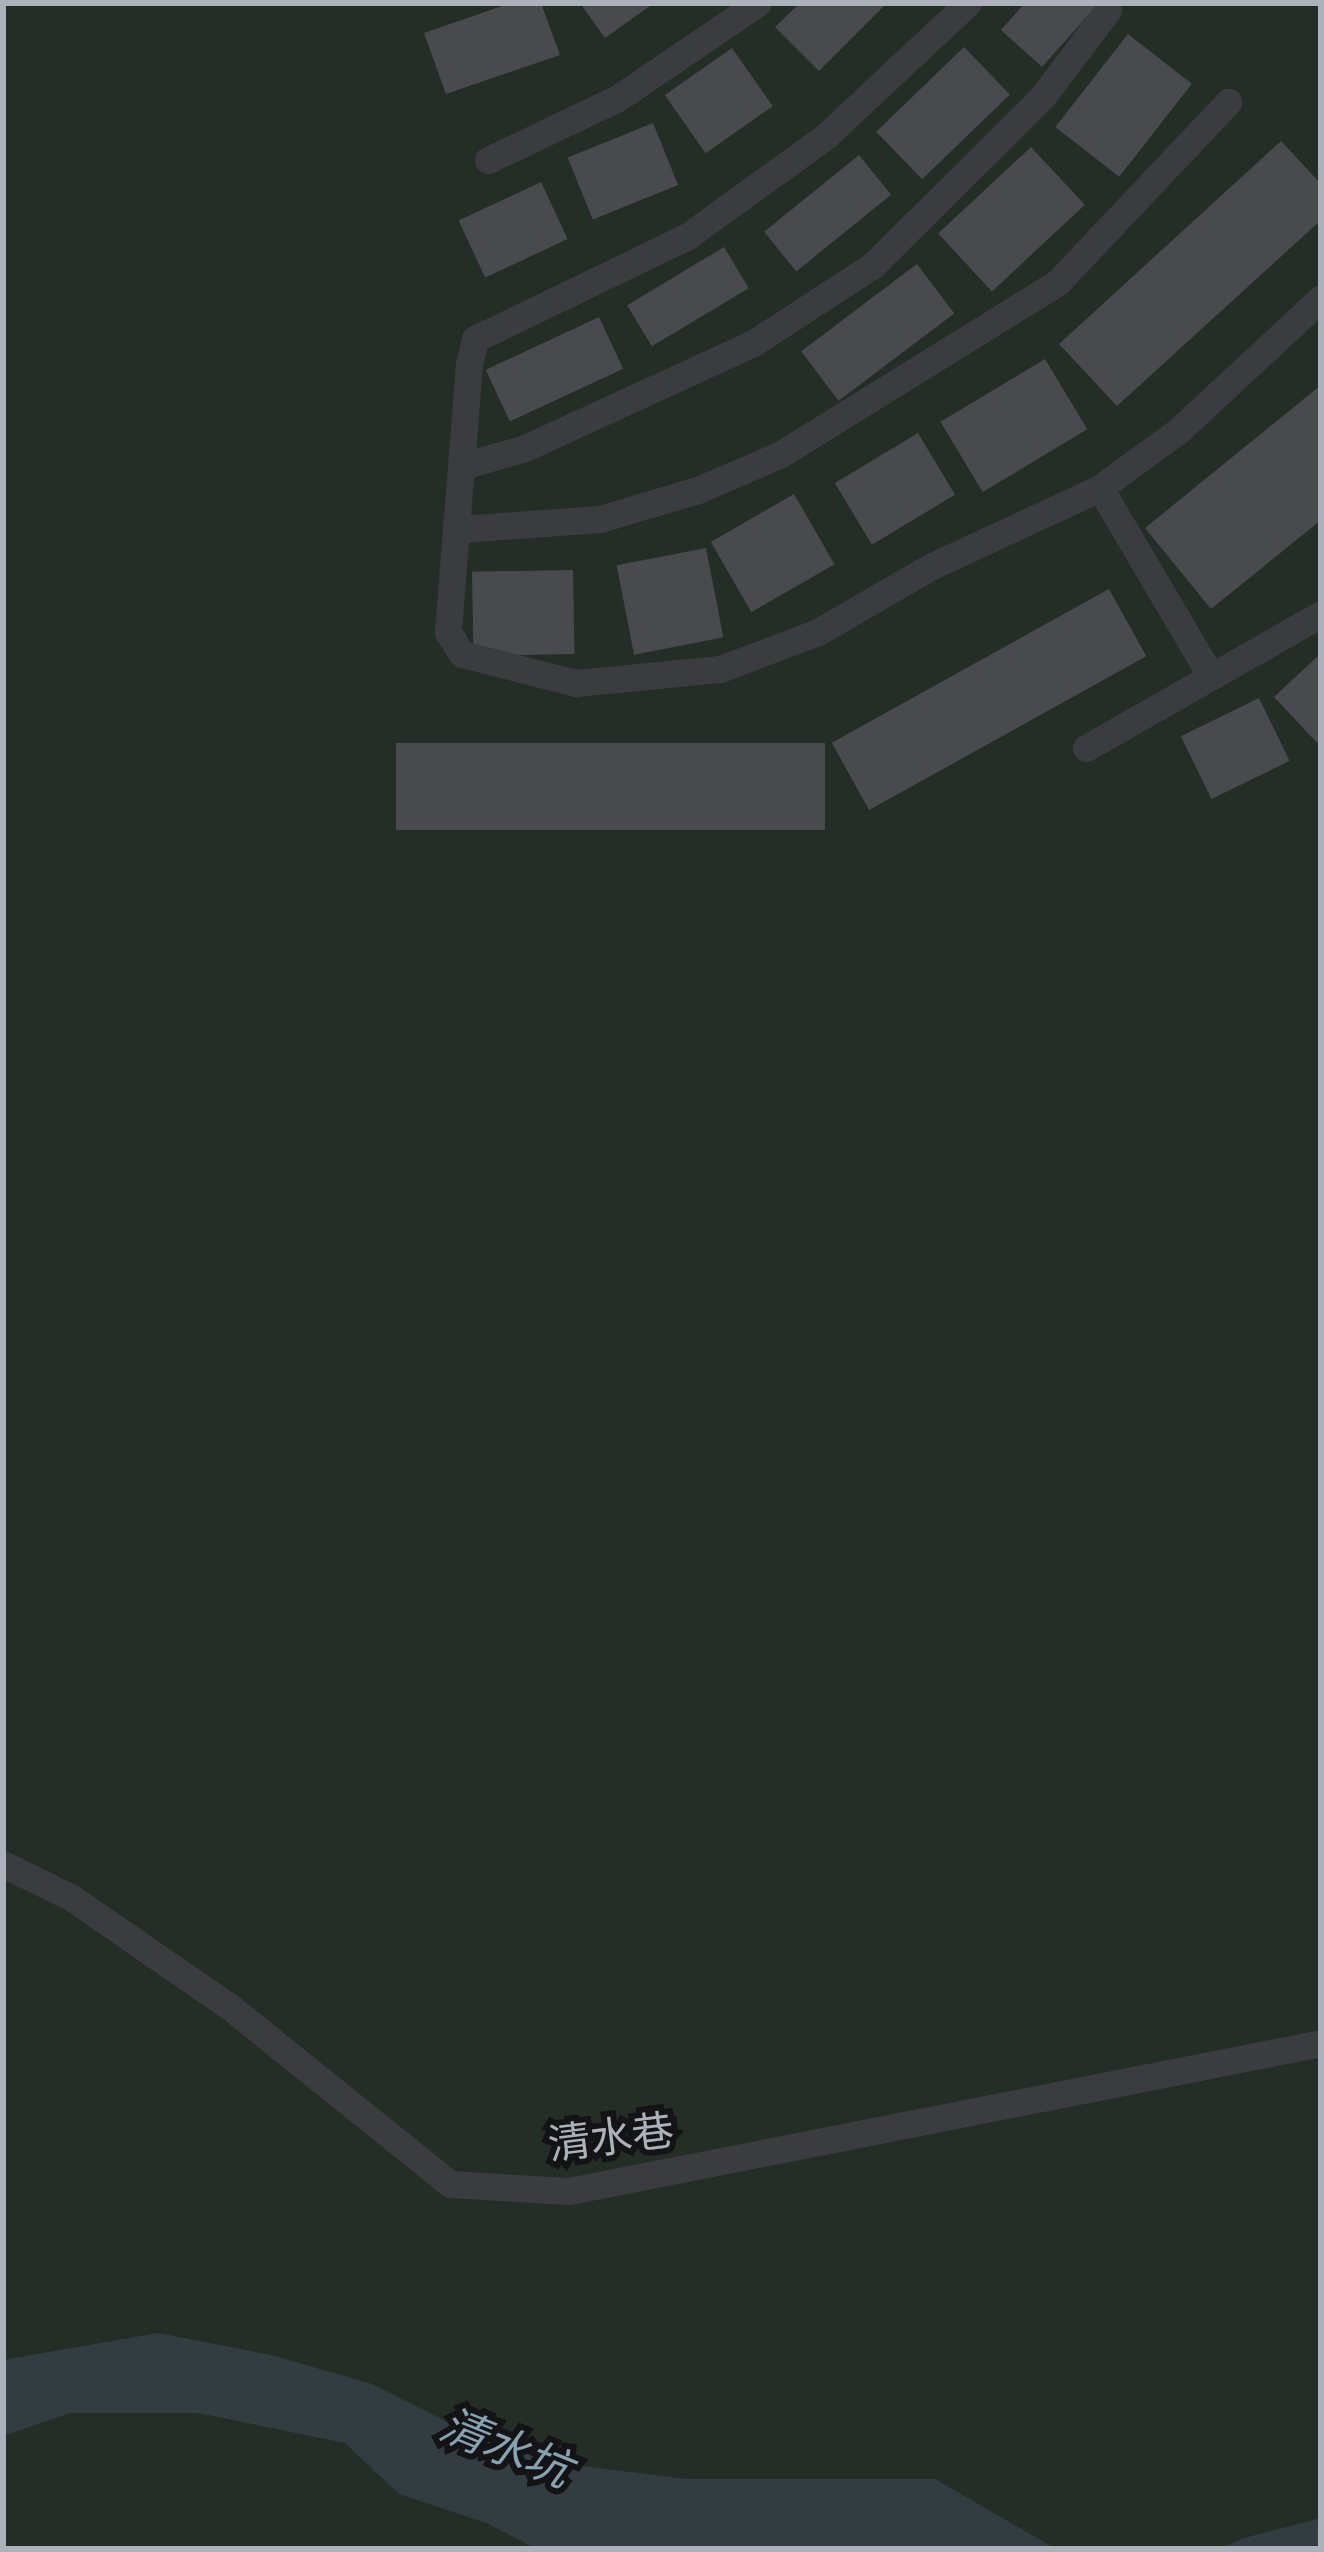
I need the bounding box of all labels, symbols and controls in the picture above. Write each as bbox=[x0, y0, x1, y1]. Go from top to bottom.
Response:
street label: 清水巷 bbox=[545, 2104, 677, 2170]
water label: 清水坑 bbox=[433, 2397, 579, 2497]

